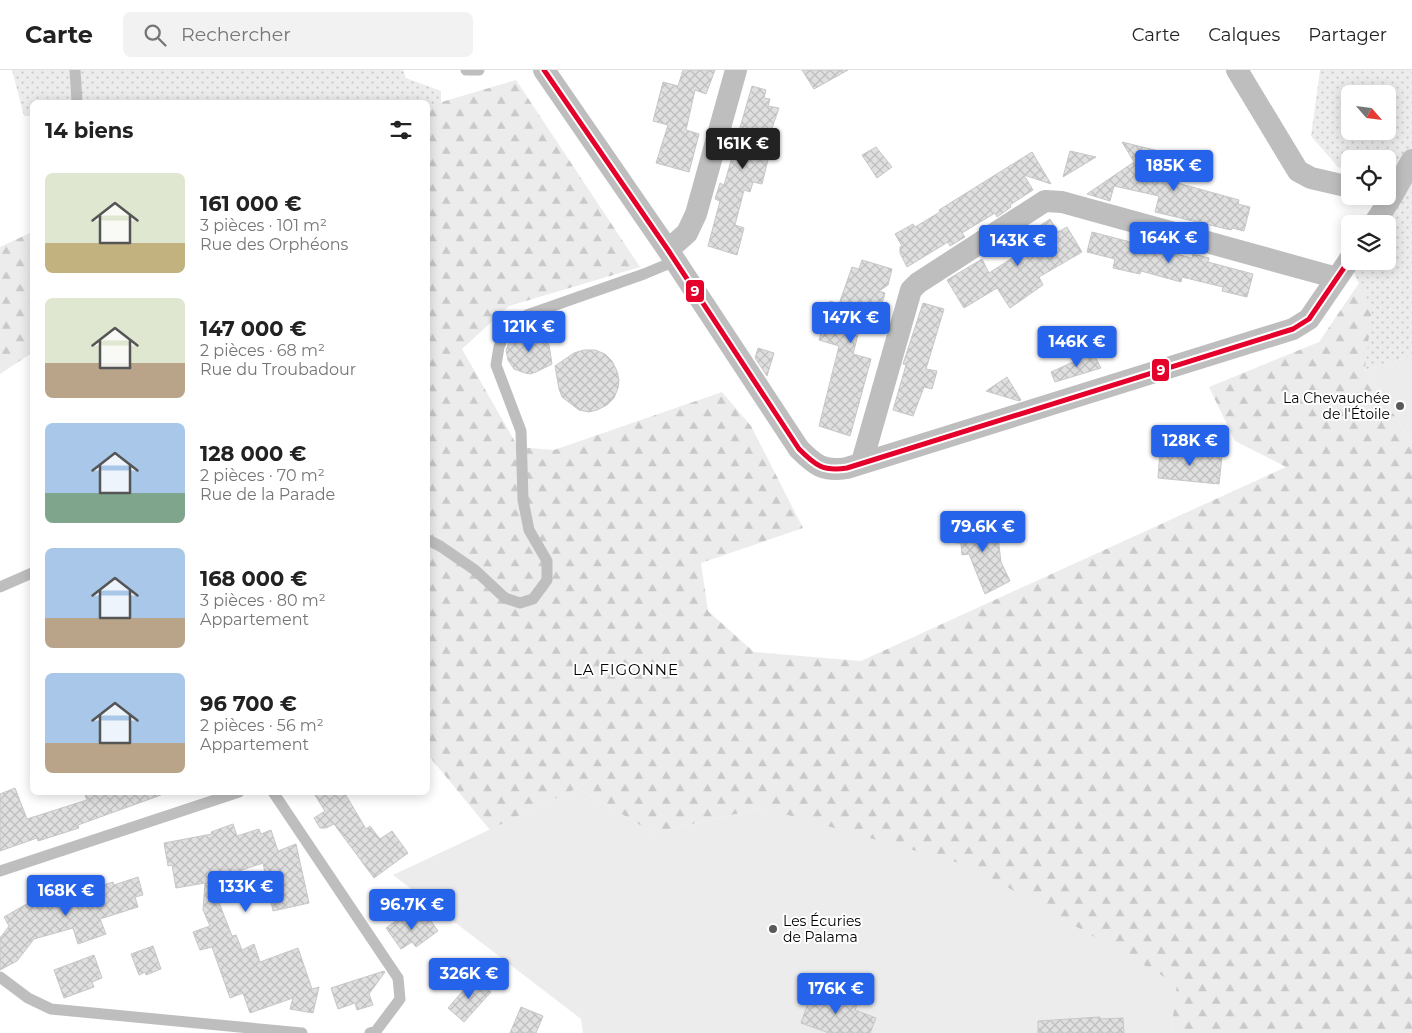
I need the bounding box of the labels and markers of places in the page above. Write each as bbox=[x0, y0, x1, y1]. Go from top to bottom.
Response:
pin: 161K € bbox=[702, 128, 784, 170]
pin: 185K € bbox=[1133, 150, 1215, 192]
pin: 164K € bbox=[1128, 222, 1210, 264]
pin: 143K € bbox=[977, 224, 1059, 267]
pin: 147K € bbox=[810, 302, 892, 344]
pin: 121K € bbox=[488, 310, 570, 353]
pin: 146K € bbox=[1036, 326, 1118, 368]
place label: La Chevauchée de l'Étoile bbox=[1283, 389, 1390, 423]
marker: La Chevauchée de l'Étoile bbox=[1394, 400, 1406, 412]
pin: 128K € bbox=[1149, 424, 1231, 467]
pin: 79.6K € bbox=[937, 510, 1029, 553]
pin: 133K € bbox=[205, 870, 287, 913]
pin: 168K € bbox=[25, 874, 107, 917]
pin: 96.7K € bbox=[366, 888, 458, 931]
place label: Les Écuries de Palama bbox=[783, 912, 861, 946]
marker: Les Écuries de Palama bbox=[767, 923, 779, 935]
pin: 326K € bbox=[428, 958, 510, 1000]
pin: 176K € bbox=[795, 972, 877, 1015]

